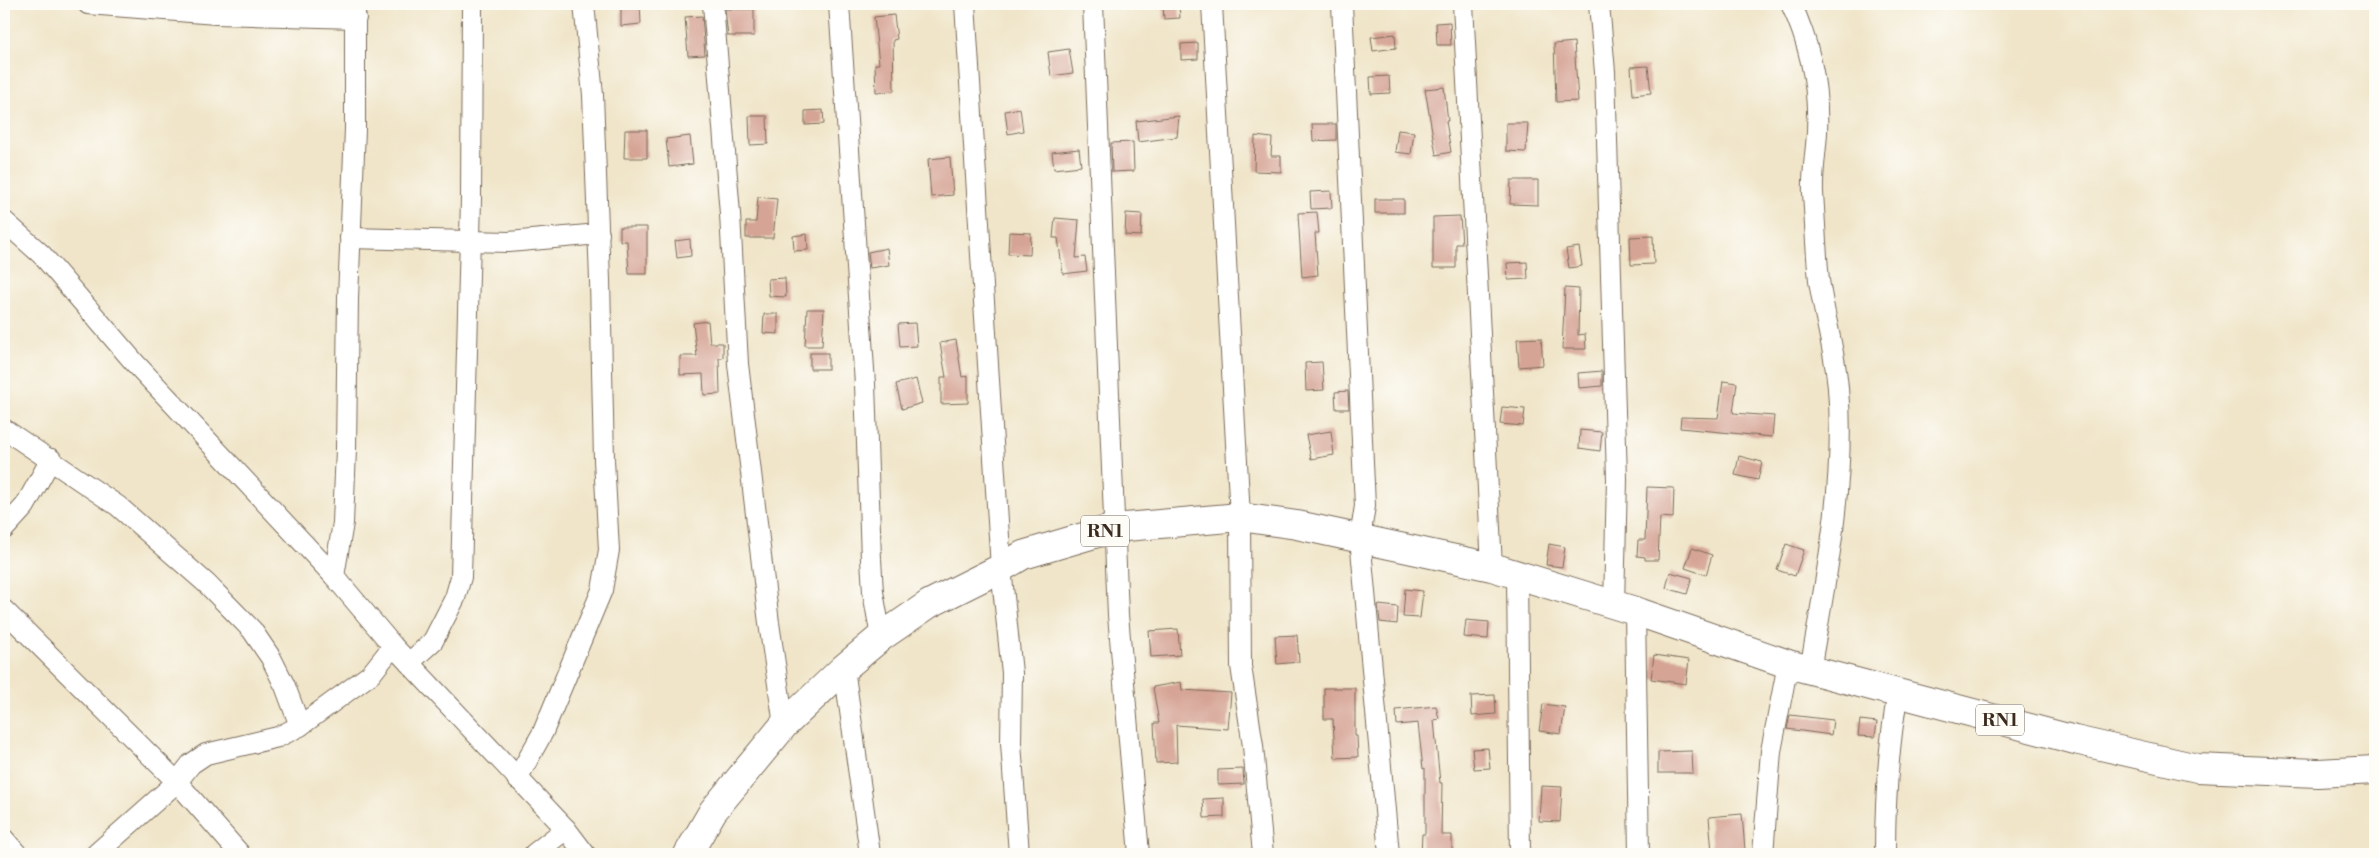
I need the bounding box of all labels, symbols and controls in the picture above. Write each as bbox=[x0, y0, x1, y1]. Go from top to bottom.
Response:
road number: RN1 bbox=[1081, 516, 1129, 546]
road number: RN1 bbox=[1976, 704, 2024, 736]

